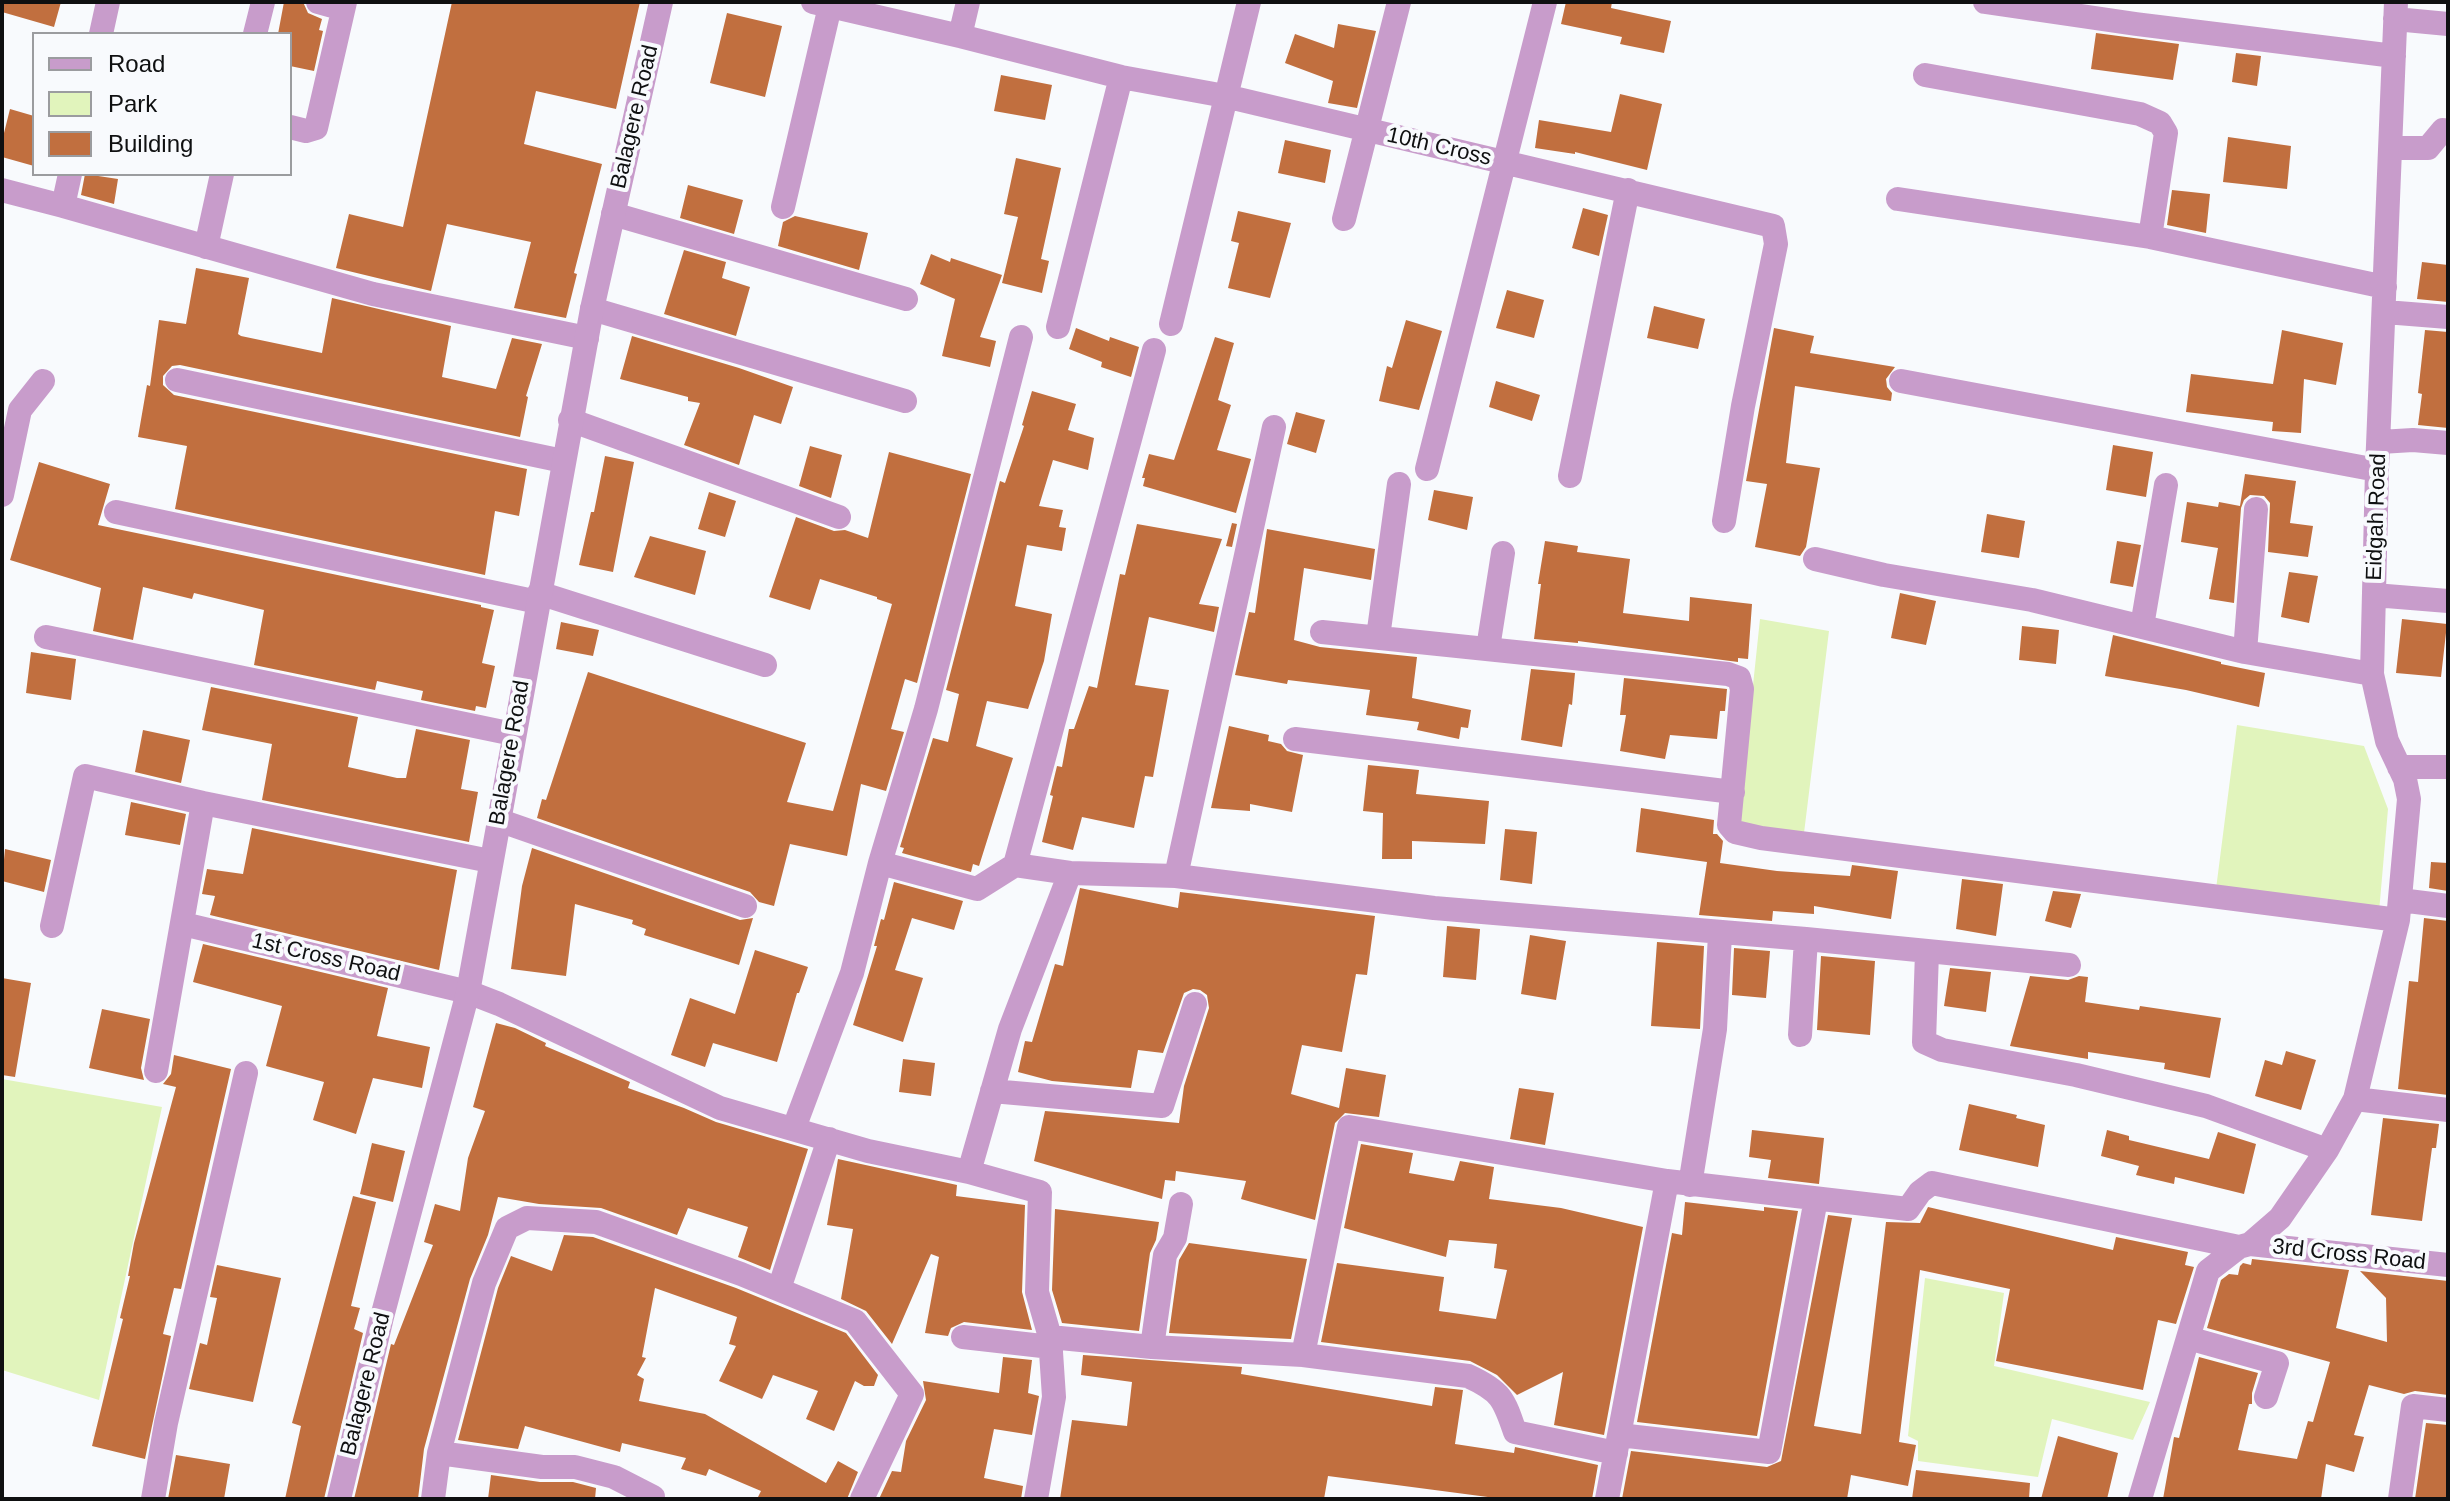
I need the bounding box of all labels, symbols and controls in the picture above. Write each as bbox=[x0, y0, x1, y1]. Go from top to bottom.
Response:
legend bbox=[32, 32, 292, 176]
street label: Balagere Road bbox=[606, 43, 664, 191]
text: Road bbox=[108, 50, 165, 77]
text: Park bbox=[108, 90, 157, 117]
street label: 10th Cross bbox=[1384, 122, 1494, 172]
text: Building bbox=[108, 130, 193, 157]
street label: Eidgah Road bbox=[2362, 453, 2392, 581]
street label: Balagere Road bbox=[484, 678, 536, 828]
street label: 1st Cross Road bbox=[249, 928, 403, 988]
street label: 3rd Cross Road bbox=[2271, 1234, 2427, 1276]
street label: Balagere Road bbox=[335, 1310, 397, 1458]

